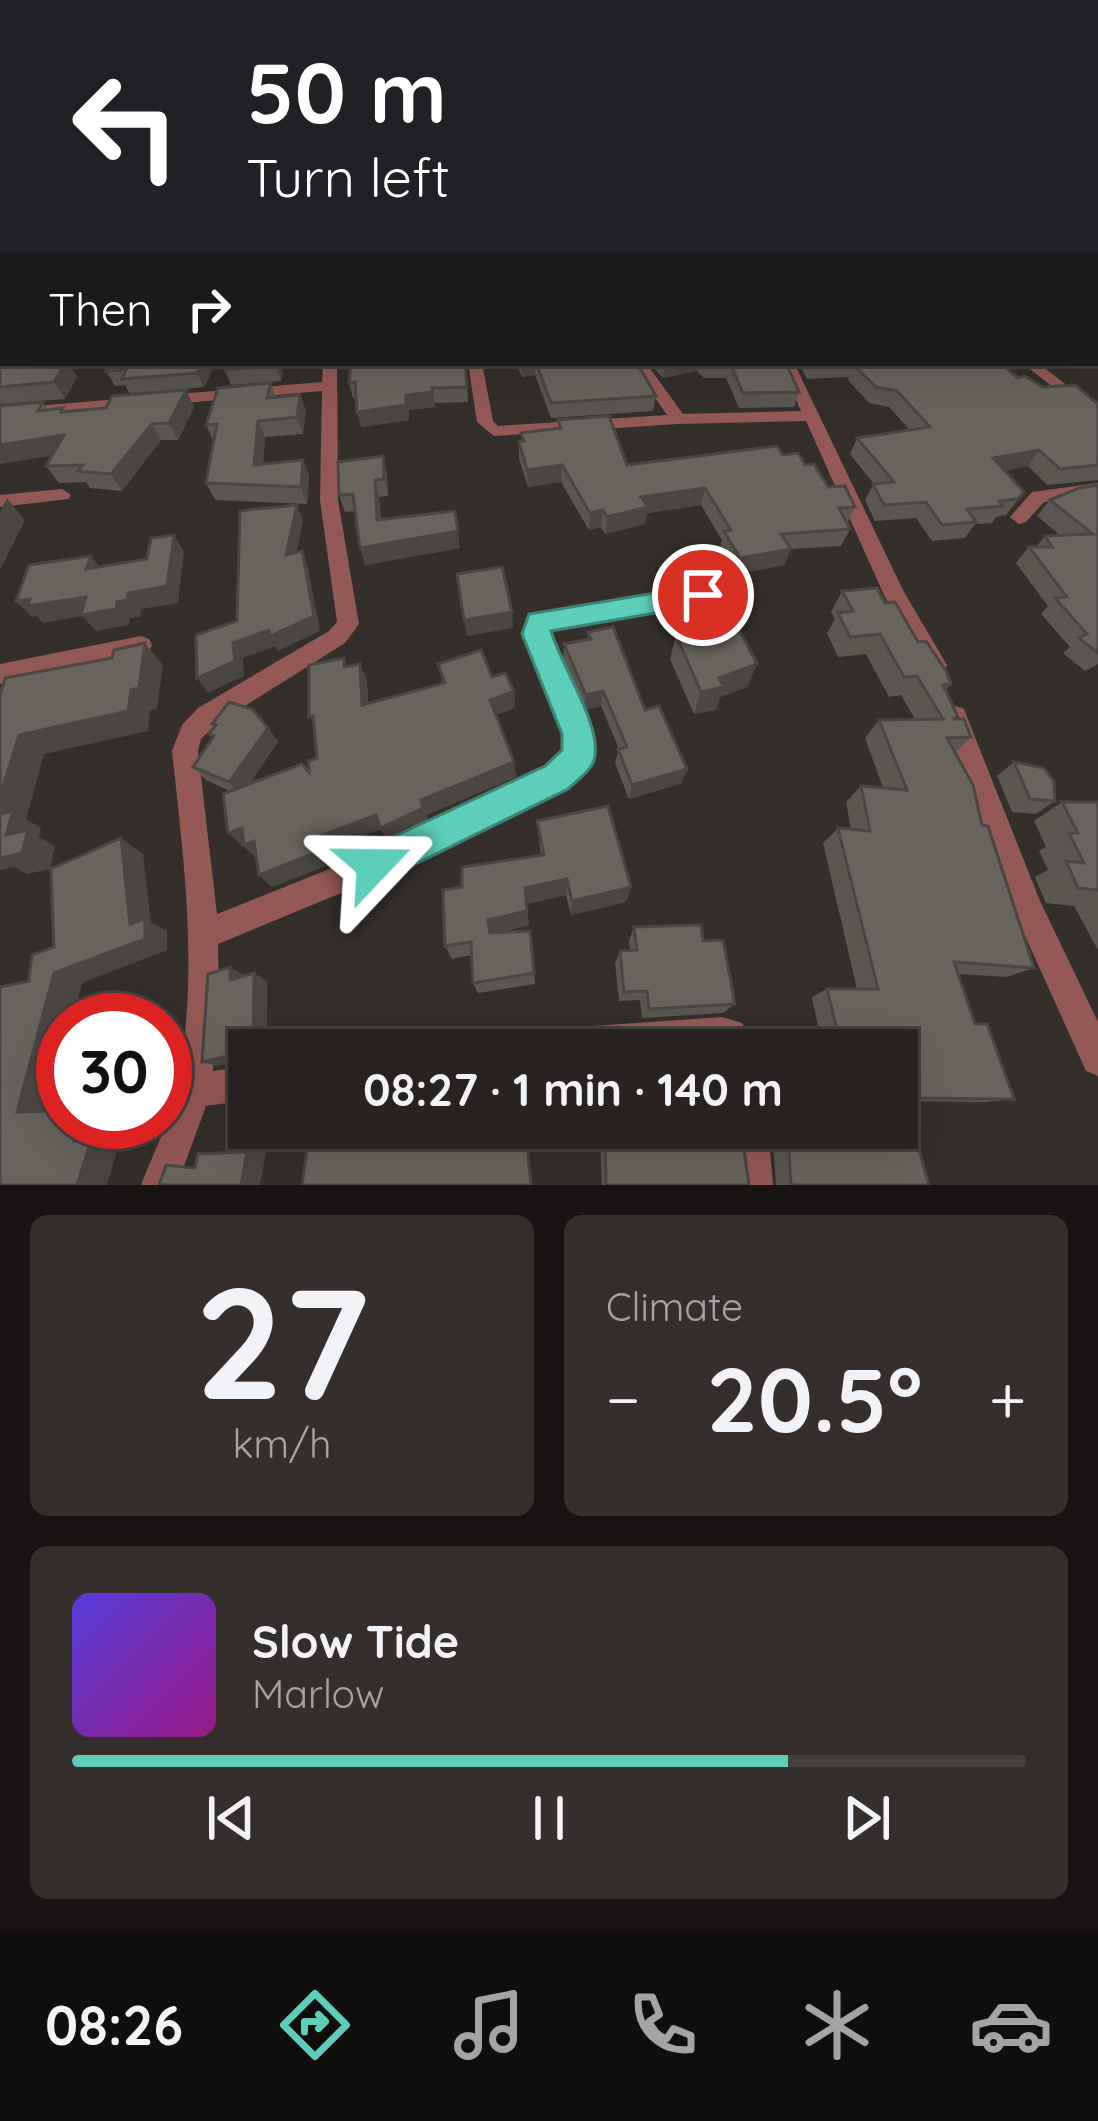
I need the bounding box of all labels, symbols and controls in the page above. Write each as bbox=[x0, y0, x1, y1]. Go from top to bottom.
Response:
text: 50 m bbox=[246, 39, 447, 144]
icon: left bbox=[48, 48, 204, 204]
text: Turn left bbox=[246, 143, 450, 211]
icon: right bbox=[176, 276, 242, 342]
text: Then bbox=[48, 281, 152, 337]
pin bbox=[652, 544, 754, 646]
icon: arrive bbox=[670, 562, 736, 628]
position arrow bbox=[311, 802, 437, 928]
speed limit sign: 30 bbox=[36, 993, 192, 1149]
text: 08:27 · 1 min · 140 m bbox=[363, 1061, 783, 1117]
text: 27 bbox=[195, 1243, 369, 1438]
text: Climate bbox=[606, 1282, 743, 1331]
text: 20.5° bbox=[707, 1342, 923, 1455]
text: − bbox=[606, 1357, 640, 1440]
text: + bbox=[989, 1357, 1026, 1440]
text: km/h bbox=[233, 1419, 331, 1468]
text: Slow Tide bbox=[252, 1613, 459, 1669]
text: Marlow bbox=[252, 1669, 384, 1718]
icon: previous bbox=[198, 1785, 264, 1851]
icon: pause bbox=[516, 1785, 582, 1851]
icon: next bbox=[834, 1785, 900, 1851]
icon: directions bbox=[273, 1983, 357, 2067]
icon: music bbox=[447, 1983, 531, 2067]
icon: phone bbox=[621, 1983, 705, 2067]
icon: climate bbox=[795, 1983, 879, 2067]
icon: car bbox=[969, 1983, 1053, 2067]
text: 08:26 bbox=[45, 1991, 183, 2059]

